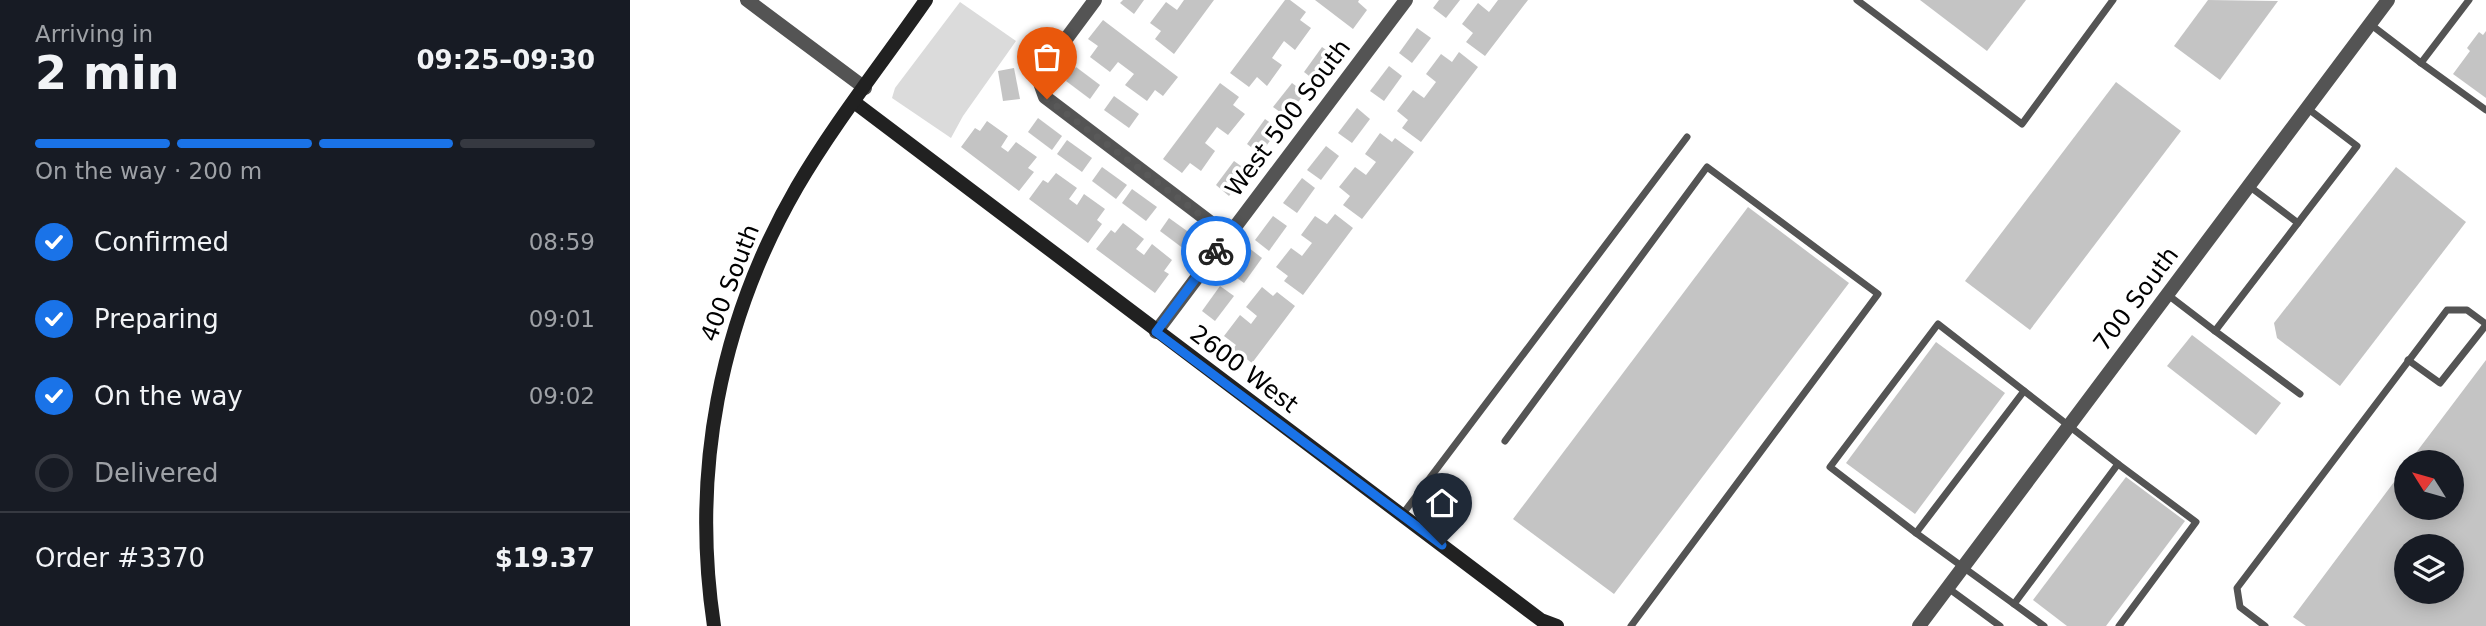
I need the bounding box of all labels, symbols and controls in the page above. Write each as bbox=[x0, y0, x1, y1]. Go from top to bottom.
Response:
text: Arriving in bbox=[35, 21, 153, 47]
pin bbox=[1017, 27, 1077, 99]
street label: West 500 South bbox=[1220, 34, 1356, 202]
icon: bag bbox=[1028, 38, 1066, 76]
text: 09:25–09:30 bbox=[416, 45, 595, 75]
text: 2 min bbox=[35, 46, 179, 100]
text: On the way · 200 m bbox=[35, 158, 262, 184]
courier bbox=[1181, 216, 1251, 286]
street label: 400 South bbox=[695, 220, 765, 346]
icon: check bbox=[35, 223, 73, 261]
text: Confirmed bbox=[94, 227, 229, 257]
text: 08:59 bbox=[529, 229, 595, 255]
icon: bike bbox=[1197, 232, 1235, 270]
street label: 700 South bbox=[2088, 241, 2184, 357]
icon: check bbox=[35, 300, 73, 338]
text: Preparing bbox=[94, 304, 219, 334]
text: 09:01 bbox=[529, 306, 595, 332]
street label: 2600 West bbox=[1185, 319, 1303, 419]
icon: check bbox=[35, 377, 73, 415]
text: On the way bbox=[94, 381, 243, 411]
text: 09:02 bbox=[529, 383, 595, 409]
north arrow bbox=[2394, 450, 2464, 520]
map controls bbox=[2394, 450, 2464, 604]
text: Delivered bbox=[94, 458, 218, 488]
pin bbox=[1412, 473, 1472, 545]
icon: home bbox=[1423, 484, 1461, 522]
button: layers bbox=[2394, 534, 2464, 604]
text: Order #3370 bbox=[35, 543, 205, 573]
text: $19.37 bbox=[495, 543, 595, 573]

